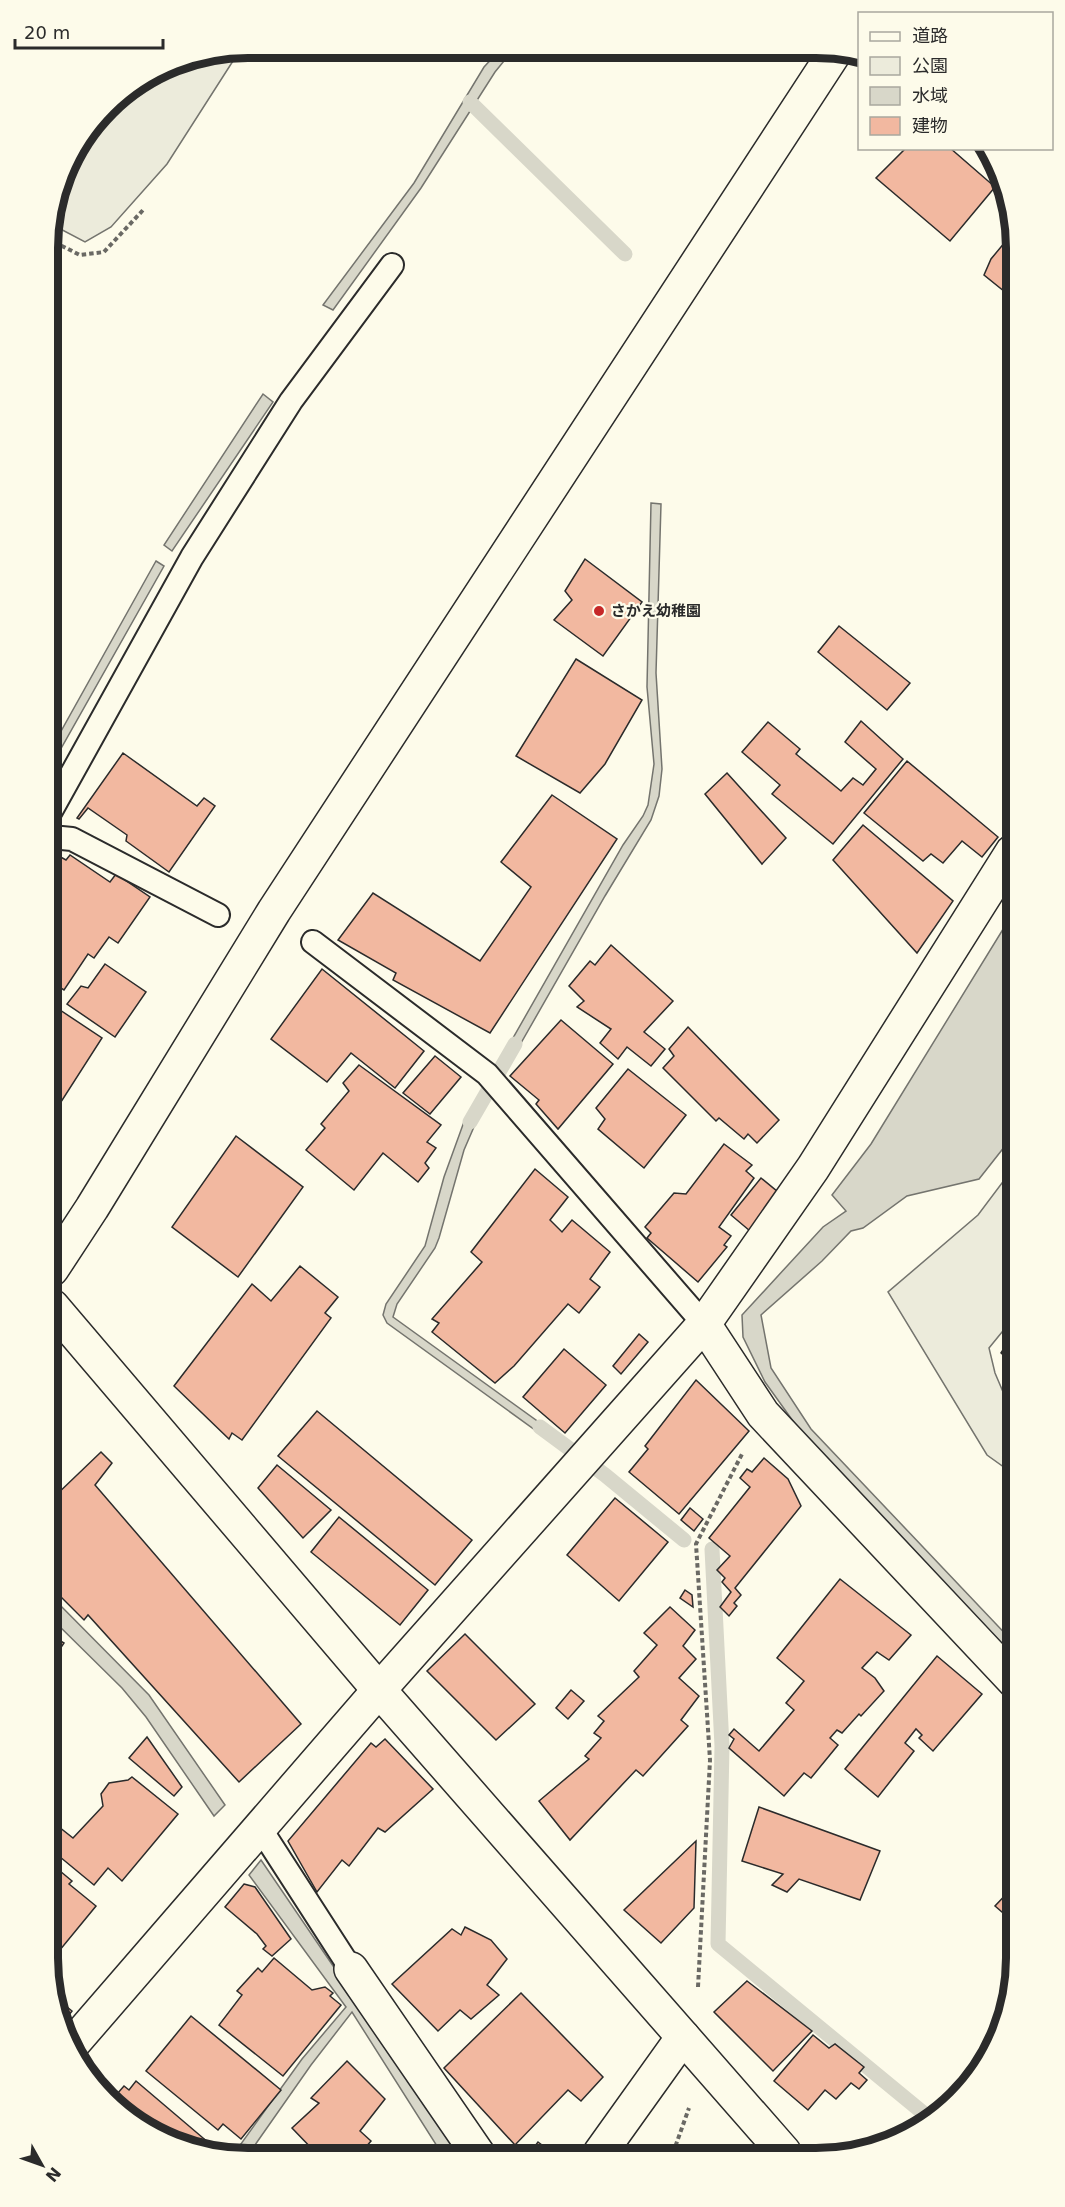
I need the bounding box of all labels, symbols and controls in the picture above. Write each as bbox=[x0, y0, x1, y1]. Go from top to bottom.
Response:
scale bar bbox=[15, 12, 164, 50]
legend bbox=[858, 12, 1053, 150]
text: 20 m bbox=[24, 22, 70, 43]
text: 道路 bbox=[912, 25, 948, 46]
text: 公園 bbox=[912, 55, 948, 76]
text: 水域 bbox=[912, 85, 948, 106]
text: 建物 bbox=[912, 115, 948, 136]
place label: さかえ幼稚園 bbox=[611, 602, 701, 620]
marker: さかえ幼稚園 bbox=[592, 604, 606, 618]
north arrow bbox=[12, 2135, 72, 2195]
text: N bbox=[42, 2163, 65, 2186]

